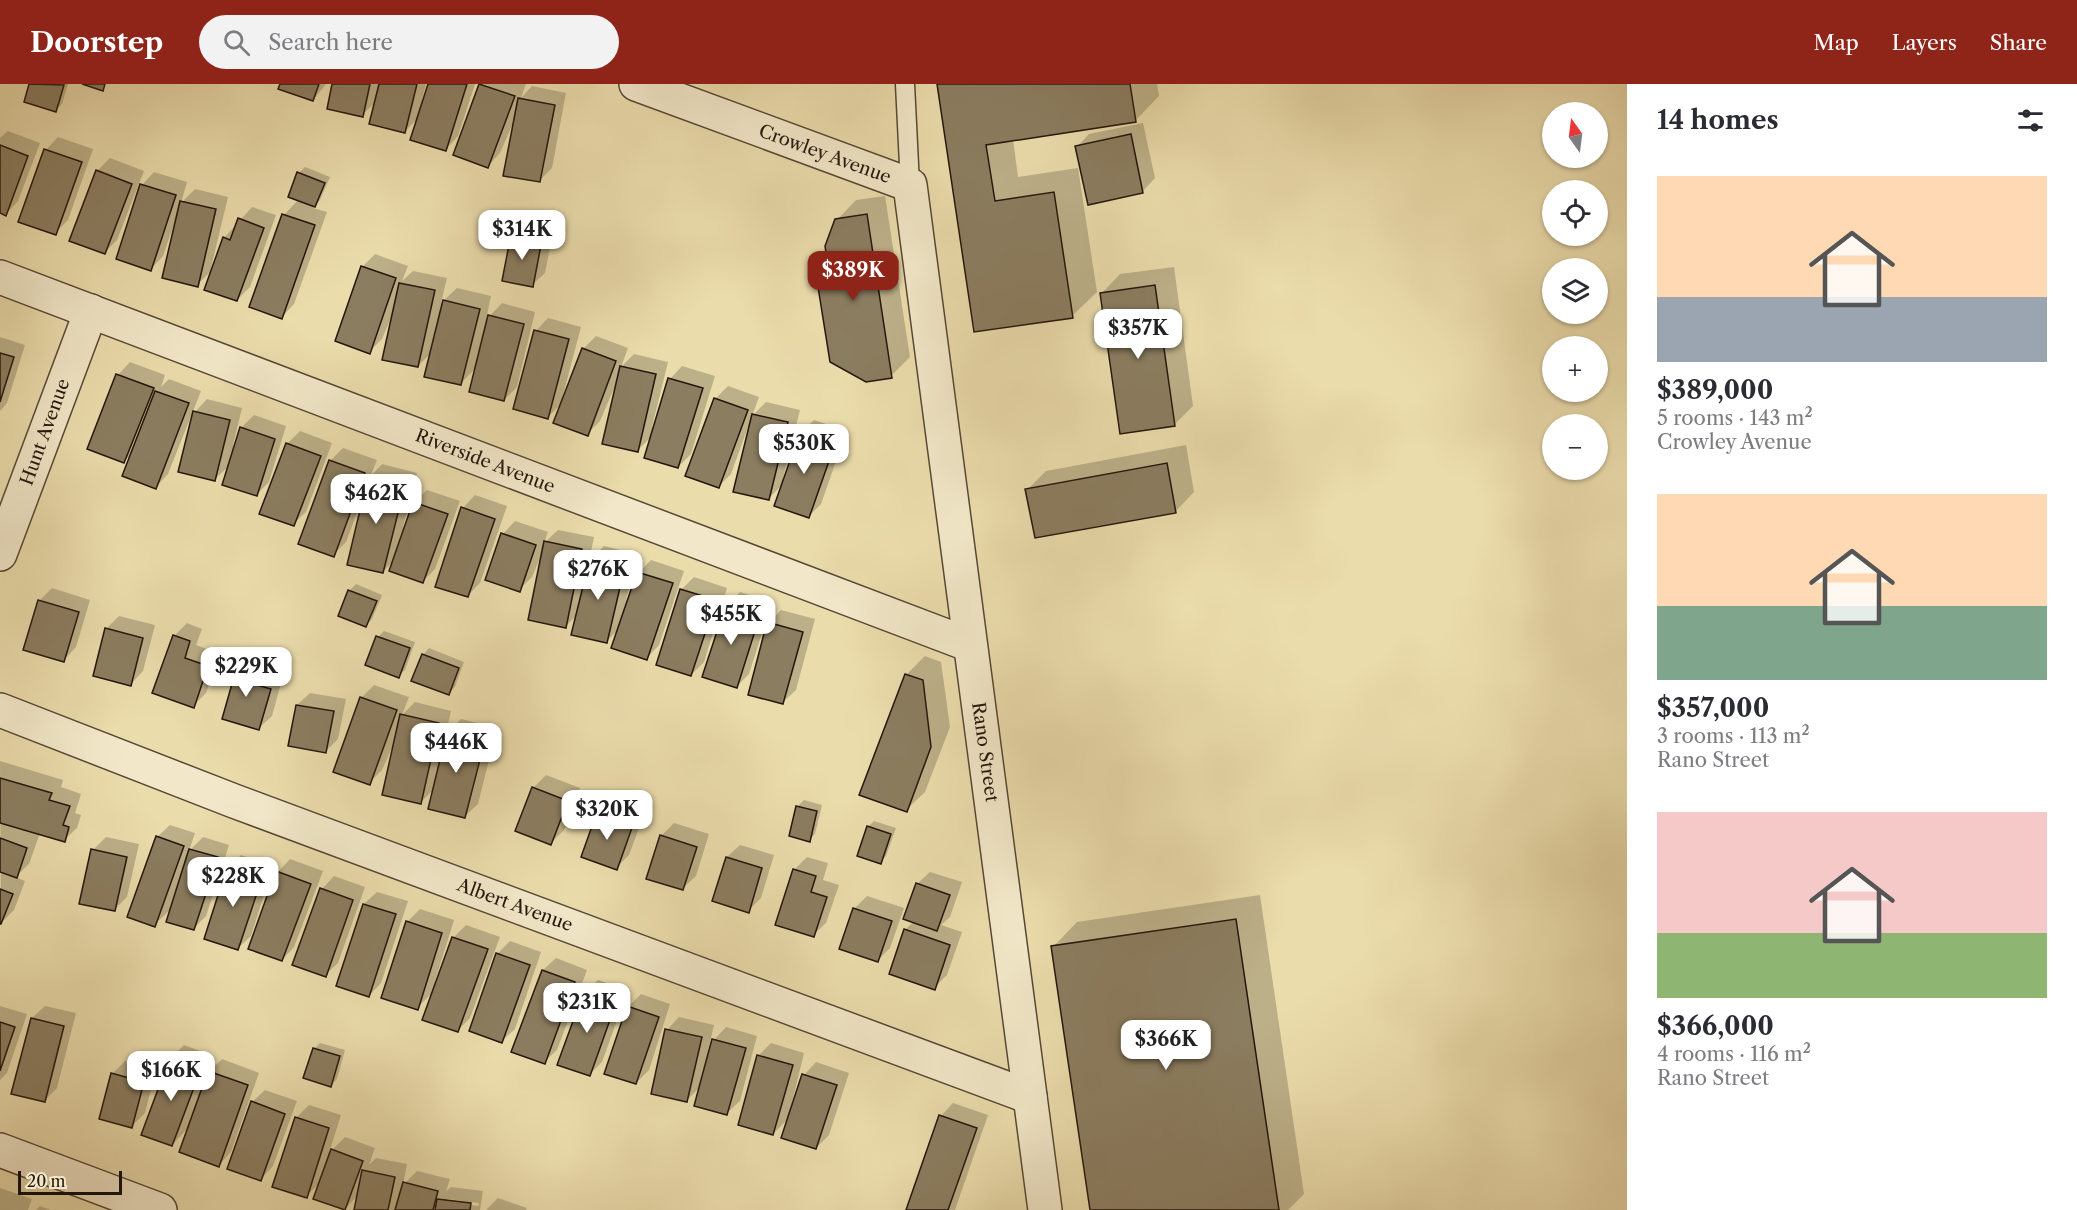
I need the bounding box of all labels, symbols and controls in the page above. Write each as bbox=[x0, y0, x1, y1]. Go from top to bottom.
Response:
search box bbox=[199, 15, 619, 69]
text: Doorstep bbox=[30, 25, 163, 59]
icon: search bbox=[220, 26, 253, 59]
text: Search here bbox=[268, 29, 393, 56]
text: Map bbox=[1814, 30, 1859, 55]
text: Layers bbox=[1892, 30, 1957, 55]
text: Share bbox=[1990, 30, 2047, 55]
north arrow bbox=[1542, 102, 1608, 168]
map controls bbox=[1542, 102, 1608, 480]
text: 14 homes bbox=[1657, 104, 1779, 136]
icon: filters bbox=[2014, 104, 2047, 137]
street label: Crowley Avenue bbox=[756, 120, 894, 188]
button: locate bbox=[1542, 180, 1608, 246]
pin: $314K bbox=[480, 210, 564, 261]
icon: home bbox=[1798, 215, 1906, 323]
text: $314K bbox=[492, 217, 552, 241]
pin: $389K bbox=[811, 251, 895, 302]
text: $389K bbox=[822, 258, 884, 282]
button: layers bbox=[1542, 258, 1608, 324]
pin: $357K bbox=[1096, 309, 1180, 360]
text: $357K bbox=[1108, 316, 1168, 340]
button: + bbox=[1542, 336, 1608, 402]
text: $389,000 bbox=[1657, 374, 1773, 406]
street label: Hunt Avenue bbox=[16, 376, 74, 488]
text: 5 rooms · 143 m² bbox=[1657, 406, 1813, 430]
button: − bbox=[1542, 414, 1608, 480]
street label: Riverside Avenue bbox=[412, 424, 558, 498]
pin: $530K bbox=[762, 424, 846, 475]
text: Crowley Avenue bbox=[1657, 430, 1812, 454]
text: $530K bbox=[773, 431, 835, 455]
pin: $462K bbox=[334, 474, 418, 525]
text: $462K bbox=[345, 481, 407, 505]
icon: home bbox=[1798, 533, 1906, 641]
pin: $276K bbox=[556, 550, 640, 601]
text: $276K bbox=[568, 557, 628, 581]
pin: $455K bbox=[689, 595, 773, 646]
text: $455K bbox=[700, 602, 762, 626]
pin: $229K bbox=[204, 647, 288, 698]
text: $229K bbox=[215, 654, 277, 678]
text: $357,000 bbox=[1657, 692, 1769, 724]
street label: Rano Street bbox=[967, 701, 1003, 804]
pin: $446K bbox=[414, 723, 498, 774]
text: 3 rooms · 113 m² bbox=[1657, 724, 1810, 748]
text: $446K bbox=[425, 730, 487, 754]
text: Rano Street bbox=[1657, 748, 1769, 772]
pin: $320K bbox=[565, 790, 649, 841]
text: $320K bbox=[576, 797, 639, 821]
icon: home bbox=[1798, 851, 1906, 959]
pin: $228K bbox=[191, 857, 275, 908]
text: $228K bbox=[201, 864, 265, 888]
street label: Albert Avenue bbox=[453, 874, 576, 936]
pin: $231K bbox=[545, 983, 629, 1034]
text: $231K bbox=[557, 990, 617, 1014]
text: $366,000 bbox=[1657, 1010, 1774, 1042]
pin: $366K bbox=[1124, 1020, 1208, 1071]
text: $366K bbox=[1135, 1027, 1197, 1051]
text: 4 rooms · 116 m² bbox=[1657, 1042, 1811, 1066]
pin: $166K bbox=[129, 1051, 213, 1102]
text: $166K bbox=[141, 1058, 201, 1082]
text: Rano Street bbox=[1657, 1066, 1769, 1090]
scale bar bbox=[18, 1168, 122, 1196]
text: 20 m bbox=[27, 1171, 66, 1191]

